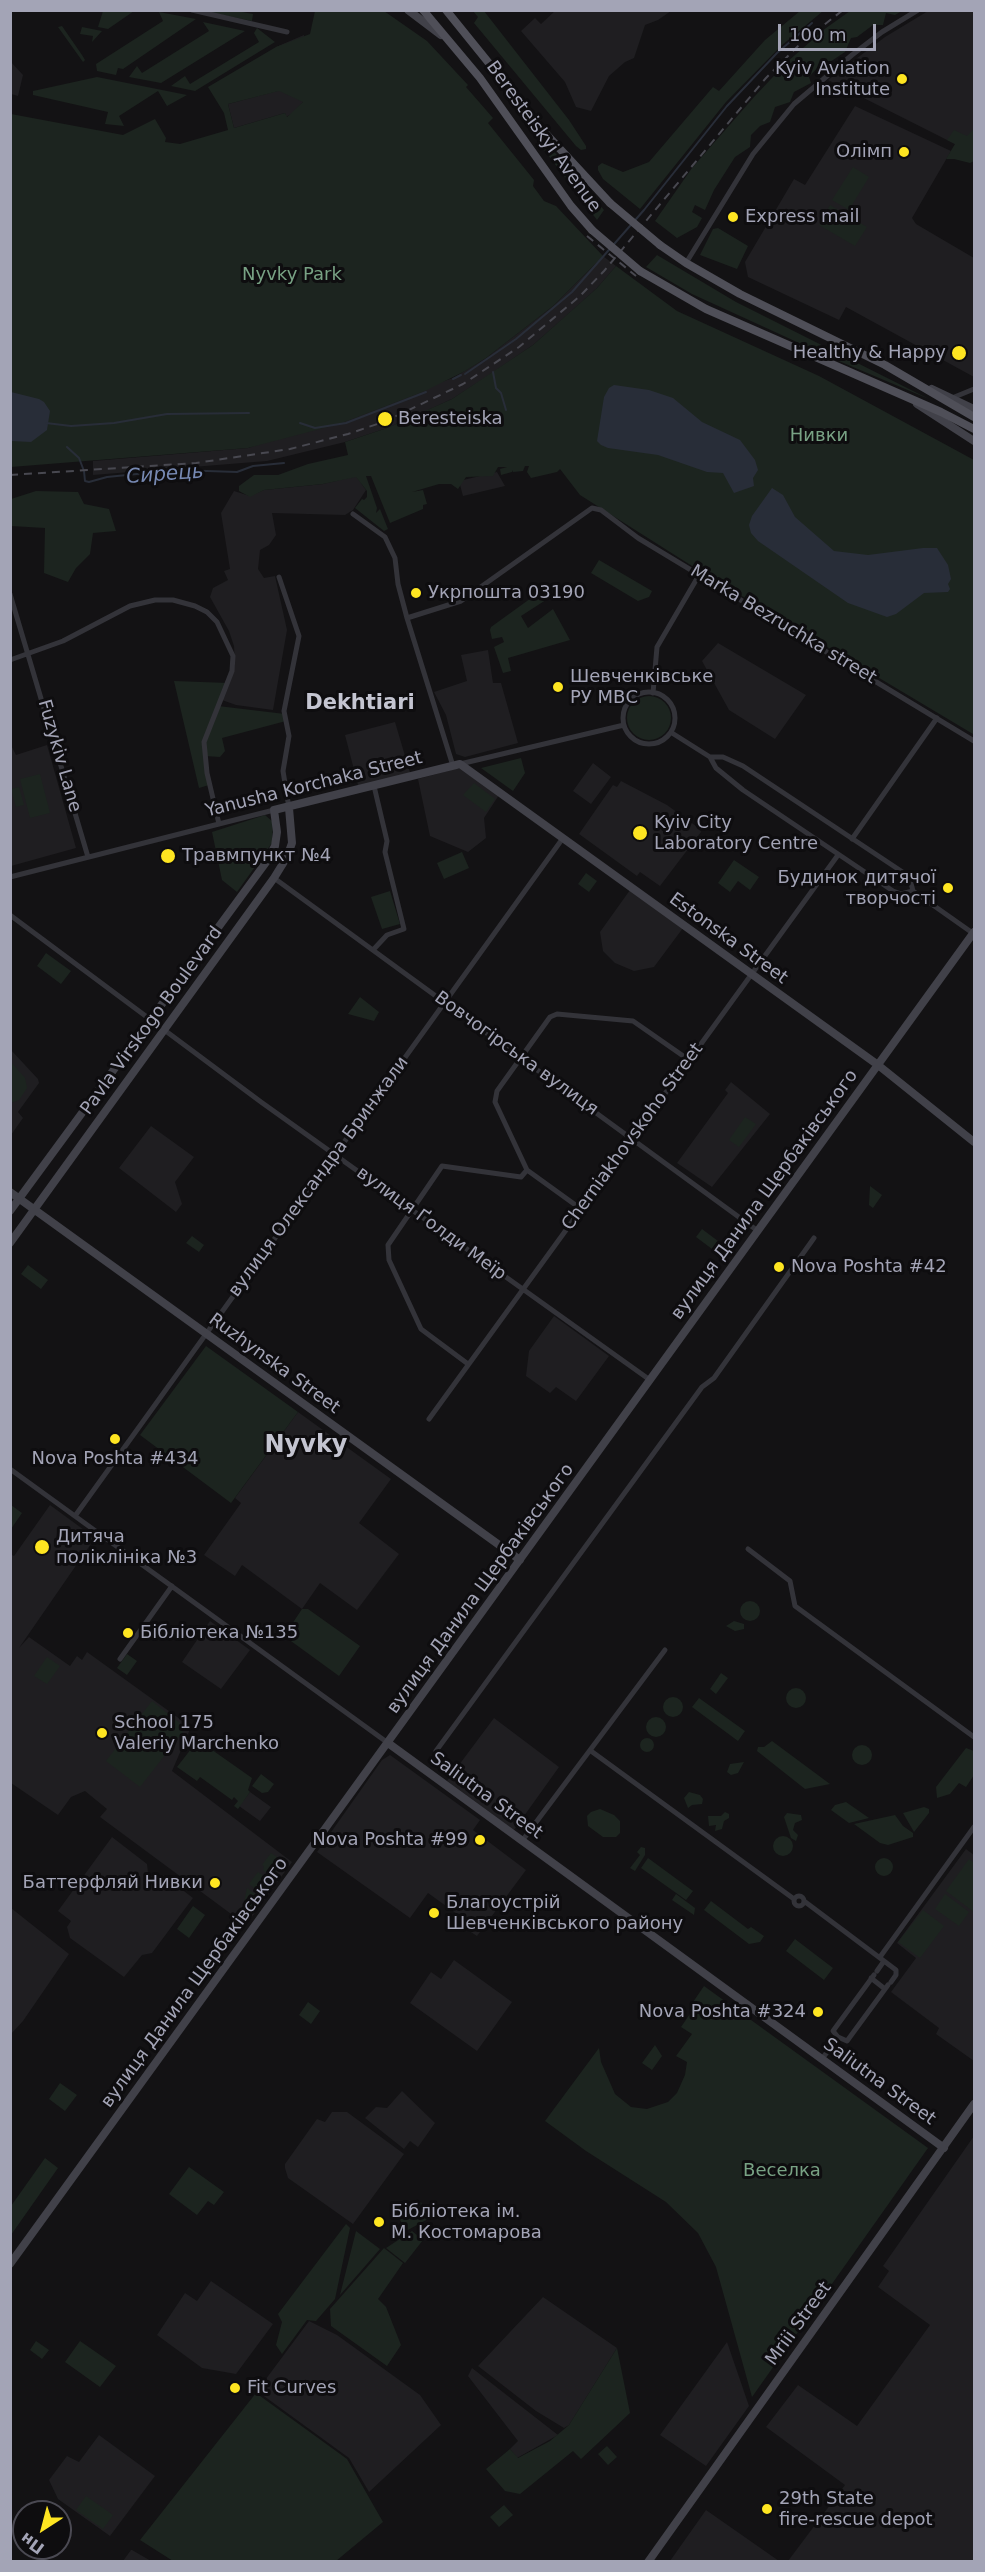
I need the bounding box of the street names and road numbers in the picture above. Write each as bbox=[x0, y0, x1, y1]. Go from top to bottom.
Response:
street label: Beresteiskyi Avenue bbox=[481, 57, 605, 217]
street label: Marka Bezruchka street bbox=[686, 561, 880, 689]
street label: Fuzykiv Lane bbox=[33, 697, 85, 815]
street label: Yanusha Korchaka Street bbox=[203, 748, 425, 822]
street label: Estonska Street bbox=[665, 889, 791, 989]
street label: Pavla Virskogo Boulevard bbox=[76, 923, 228, 1119]
street label: Вовчогірська вулиця bbox=[430, 987, 602, 1121]
street label: Cherniakhovskoho Street bbox=[558, 1039, 708, 1235]
street label: вулиця Олександра Бринжали bbox=[224, 1053, 414, 1301]
street label: вулиця Данила Щербаківського bbox=[667, 1066, 863, 1324]
street label: вулиця Ґолди Меїр bbox=[352, 1162, 510, 1286]
street label: Ruzhynska Street bbox=[204, 1309, 344, 1419]
street label: вулиця Данила Щербаківського bbox=[383, 1460, 579, 1718]
street label: Saliutna Street bbox=[426, 1748, 546, 1844]
street label: вулиця Данила Щербаківського bbox=[97, 1854, 293, 2112]
street label: Saliutna Street bbox=[819, 2034, 939, 2130]
street label: Mriii Street bbox=[761, 2278, 837, 2370]

